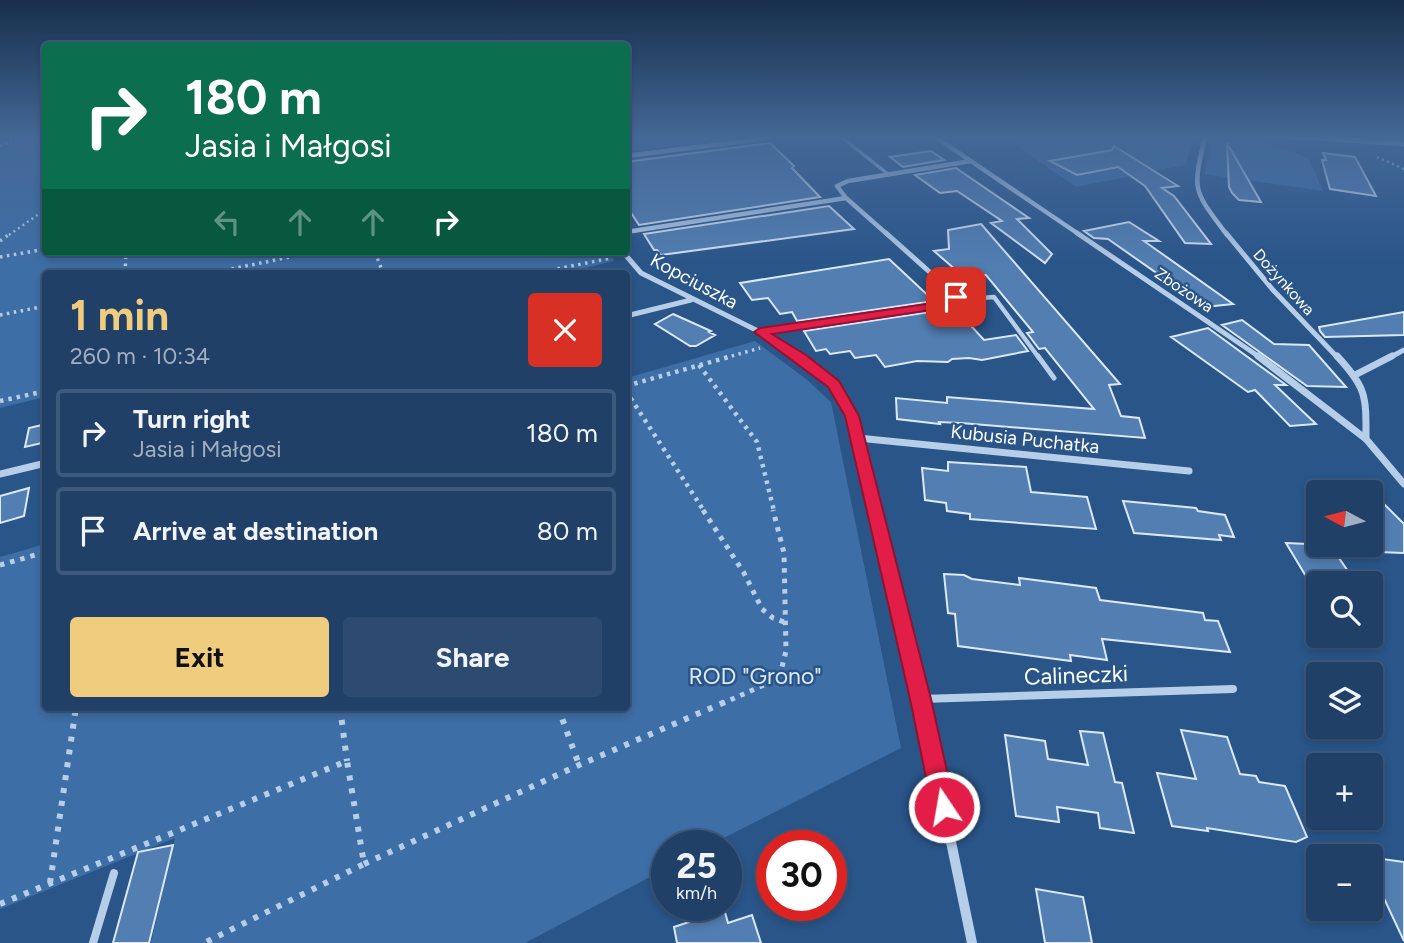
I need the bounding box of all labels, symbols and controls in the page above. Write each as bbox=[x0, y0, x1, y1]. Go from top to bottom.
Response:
text: 180 m bbox=[185, 67, 322, 126]
icon: right bbox=[70, 70, 161, 161]
text: Jasia i Małgosi bbox=[185, 127, 392, 165]
icon: left bbox=[208, 203, 246, 241]
icon: ahead bbox=[281, 203, 319, 241]
icon: ahead bbox=[354, 203, 392, 241]
icon: right bbox=[427, 203, 465, 241]
street label: Dożynkowa bbox=[1249, 245, 1319, 319]
street label: Kopciuszka bbox=[646, 248, 742, 314]
street label: Zbożowa bbox=[1151, 264, 1217, 316]
pin bbox=[926, 267, 986, 327]
icon: arrive bbox=[937, 278, 975, 316]
text: 1 min bbox=[70, 290, 169, 341]
button: close bbox=[528, 293, 602, 367]
text: 260 m · 10:34 bbox=[70, 342, 210, 370]
text: Turn right bbox=[133, 403, 250, 435]
icon: right bbox=[74, 414, 112, 452]
text: 180 m bbox=[526, 417, 598, 449]
street label: Kubusia Puchatka bbox=[949, 420, 1101, 458]
text: Jasia i Małgosi bbox=[133, 435, 282, 463]
north arrow bbox=[1306, 480, 1382, 556]
map controls bbox=[1306, 480, 1383, 921]
icon: arrive bbox=[74, 512, 112, 550]
text: Arrive at destination bbox=[133, 515, 378, 547]
text: 80 m bbox=[537, 515, 598, 547]
button: search bbox=[1306, 571, 1383, 648]
button: Exit bbox=[70, 617, 329, 697]
button: Share bbox=[343, 617, 602, 697]
street label: Calineczki bbox=[1023, 659, 1129, 691]
park label: ROD "Grono" bbox=[688, 662, 822, 690]
button: layers bbox=[1306, 662, 1383, 739]
button: + bbox=[1306, 753, 1383, 830]
position arrow bbox=[907, 770, 981, 844]
speed limit sign: 30 bbox=[756, 830, 847, 921]
button: − bbox=[1306, 844, 1383, 921]
text: 25 bbox=[676, 845, 717, 887]
text: km/h bbox=[676, 882, 717, 904]

